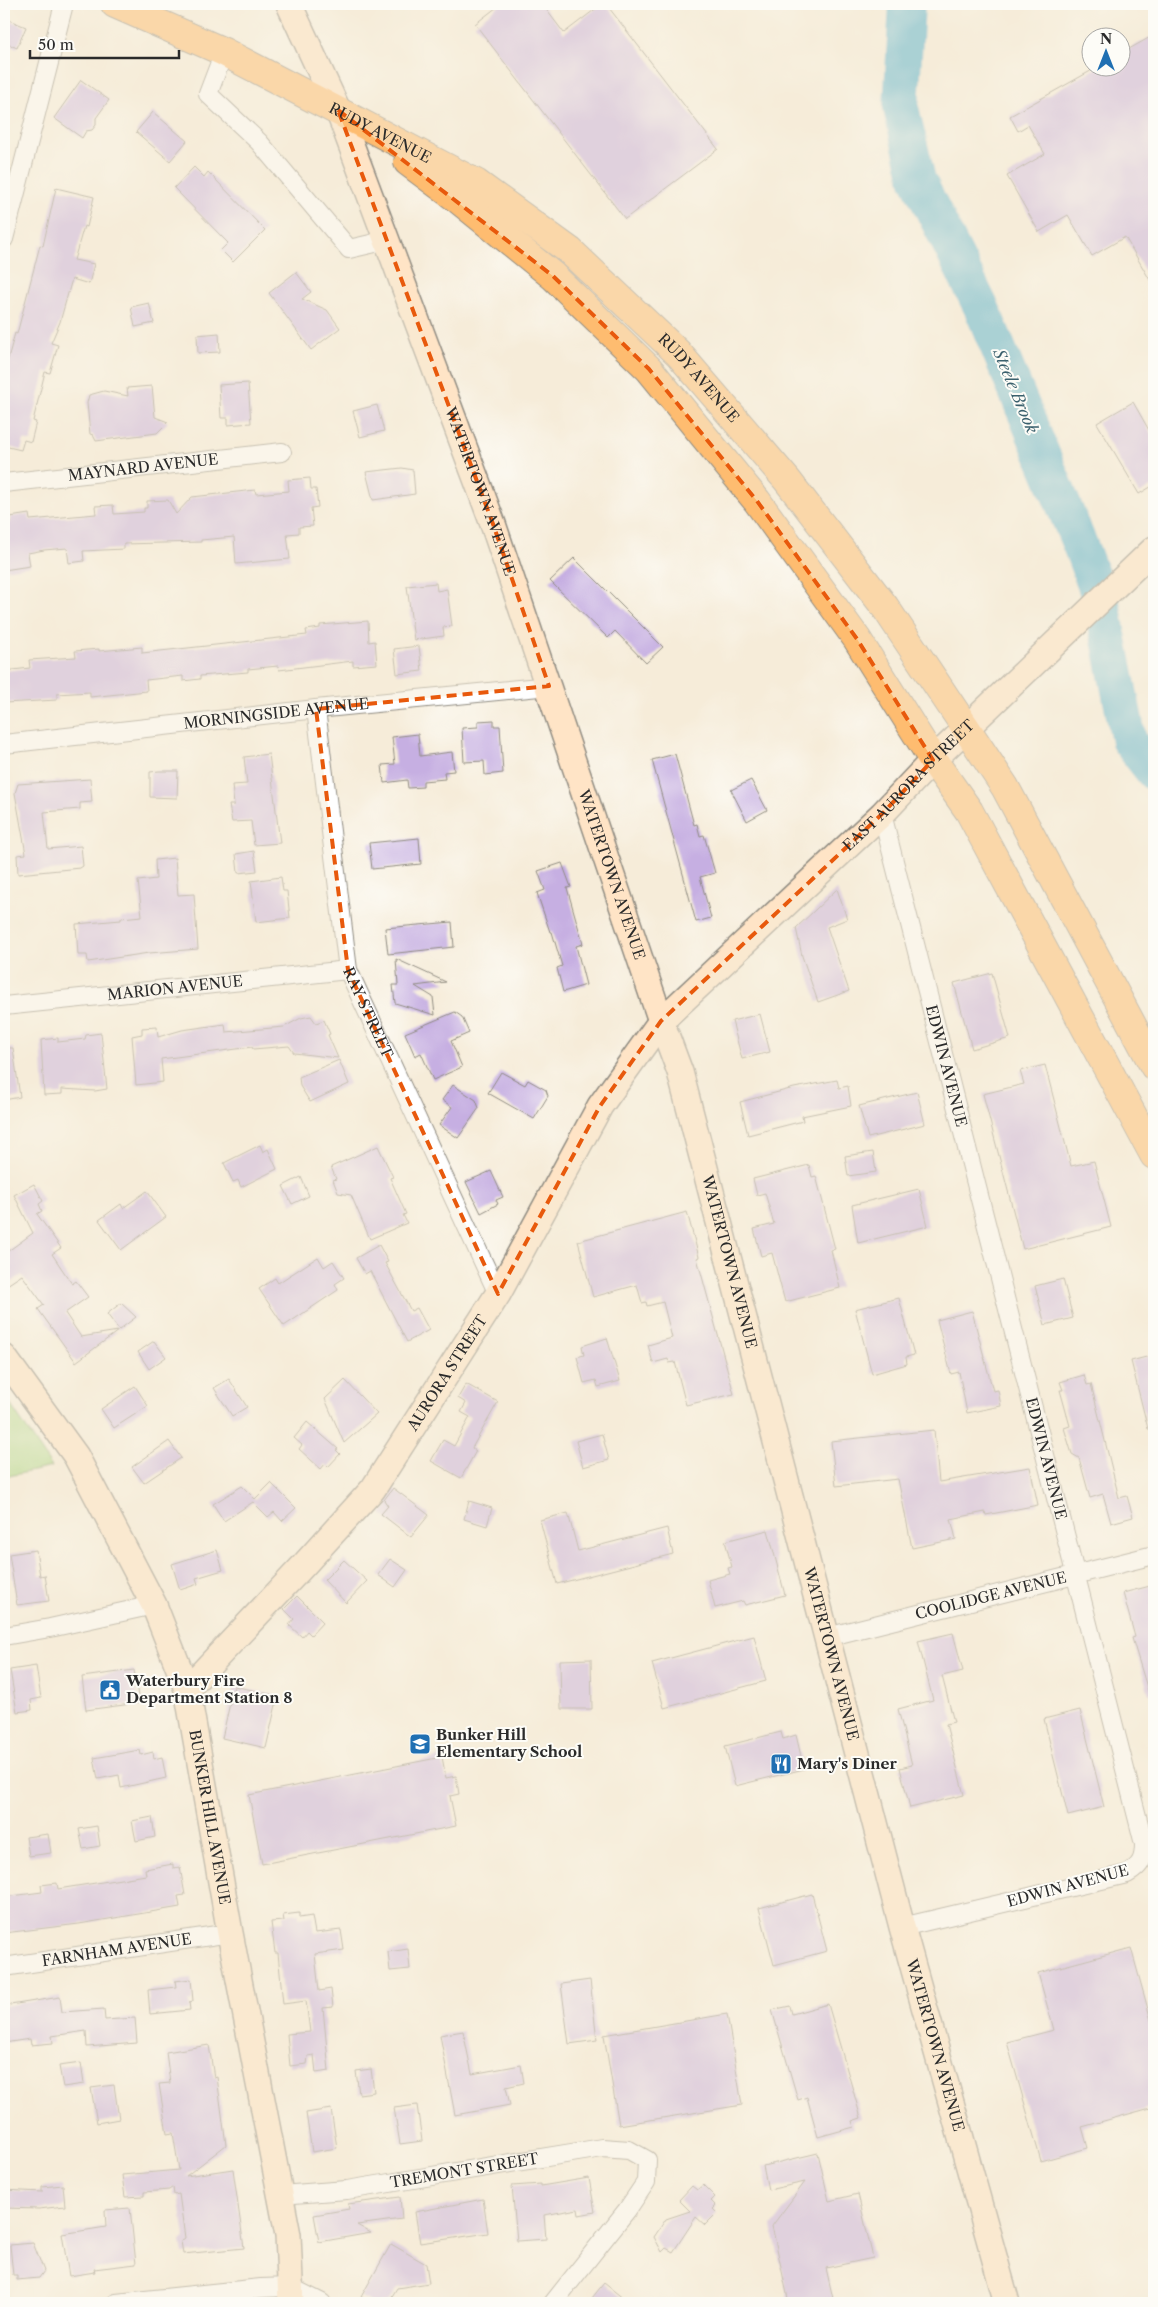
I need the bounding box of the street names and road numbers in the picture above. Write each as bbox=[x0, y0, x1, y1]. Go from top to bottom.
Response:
street label: RUDY AVENUE bbox=[326, 98, 435, 167]
street label: RUDY AVENUE bbox=[654, 329, 743, 426]
street label: WATERTOWN AVENUE bbox=[441, 403, 520, 578]
street label: MAYNARD AVENUE bbox=[67, 449, 219, 485]
street label: MORNINGSIDE AVENUE bbox=[183, 694, 370, 733]
street label: EAST AURORA STREET bbox=[838, 715, 979, 855]
street label: WATERTOWN AVENUE bbox=[574, 786, 650, 962]
street label: RAY STREET bbox=[339, 964, 398, 1062]
street label: MARION AVENUE bbox=[106, 971, 244, 1004]
street label: EDWIN AVENUE bbox=[922, 1003, 971, 1129]
street label: WATERTOWN AVENUE bbox=[698, 1172, 761, 1350]
street label: AURORA STREET bbox=[402, 1311, 492, 1435]
street label: EDWIN AVENUE bbox=[1022, 1395, 1071, 1521]
street label: WATERTOWN AVENUE bbox=[800, 1564, 863, 1742]
street label: COOLIDGE AVENUE bbox=[913, 1567, 1068, 1624]
street label: BUNKER HILL AVENUE bbox=[185, 1728, 235, 1906]
street label: EDWIN AVENUE bbox=[1005, 1860, 1131, 1911]
street label: FARNHAM AVENUE bbox=[40, 1929, 193, 1970]
street label: WATERTOWN AVENUE bbox=[902, 1956, 969, 2134]
street label: TREMONT STREET bbox=[388, 2148, 541, 2192]

